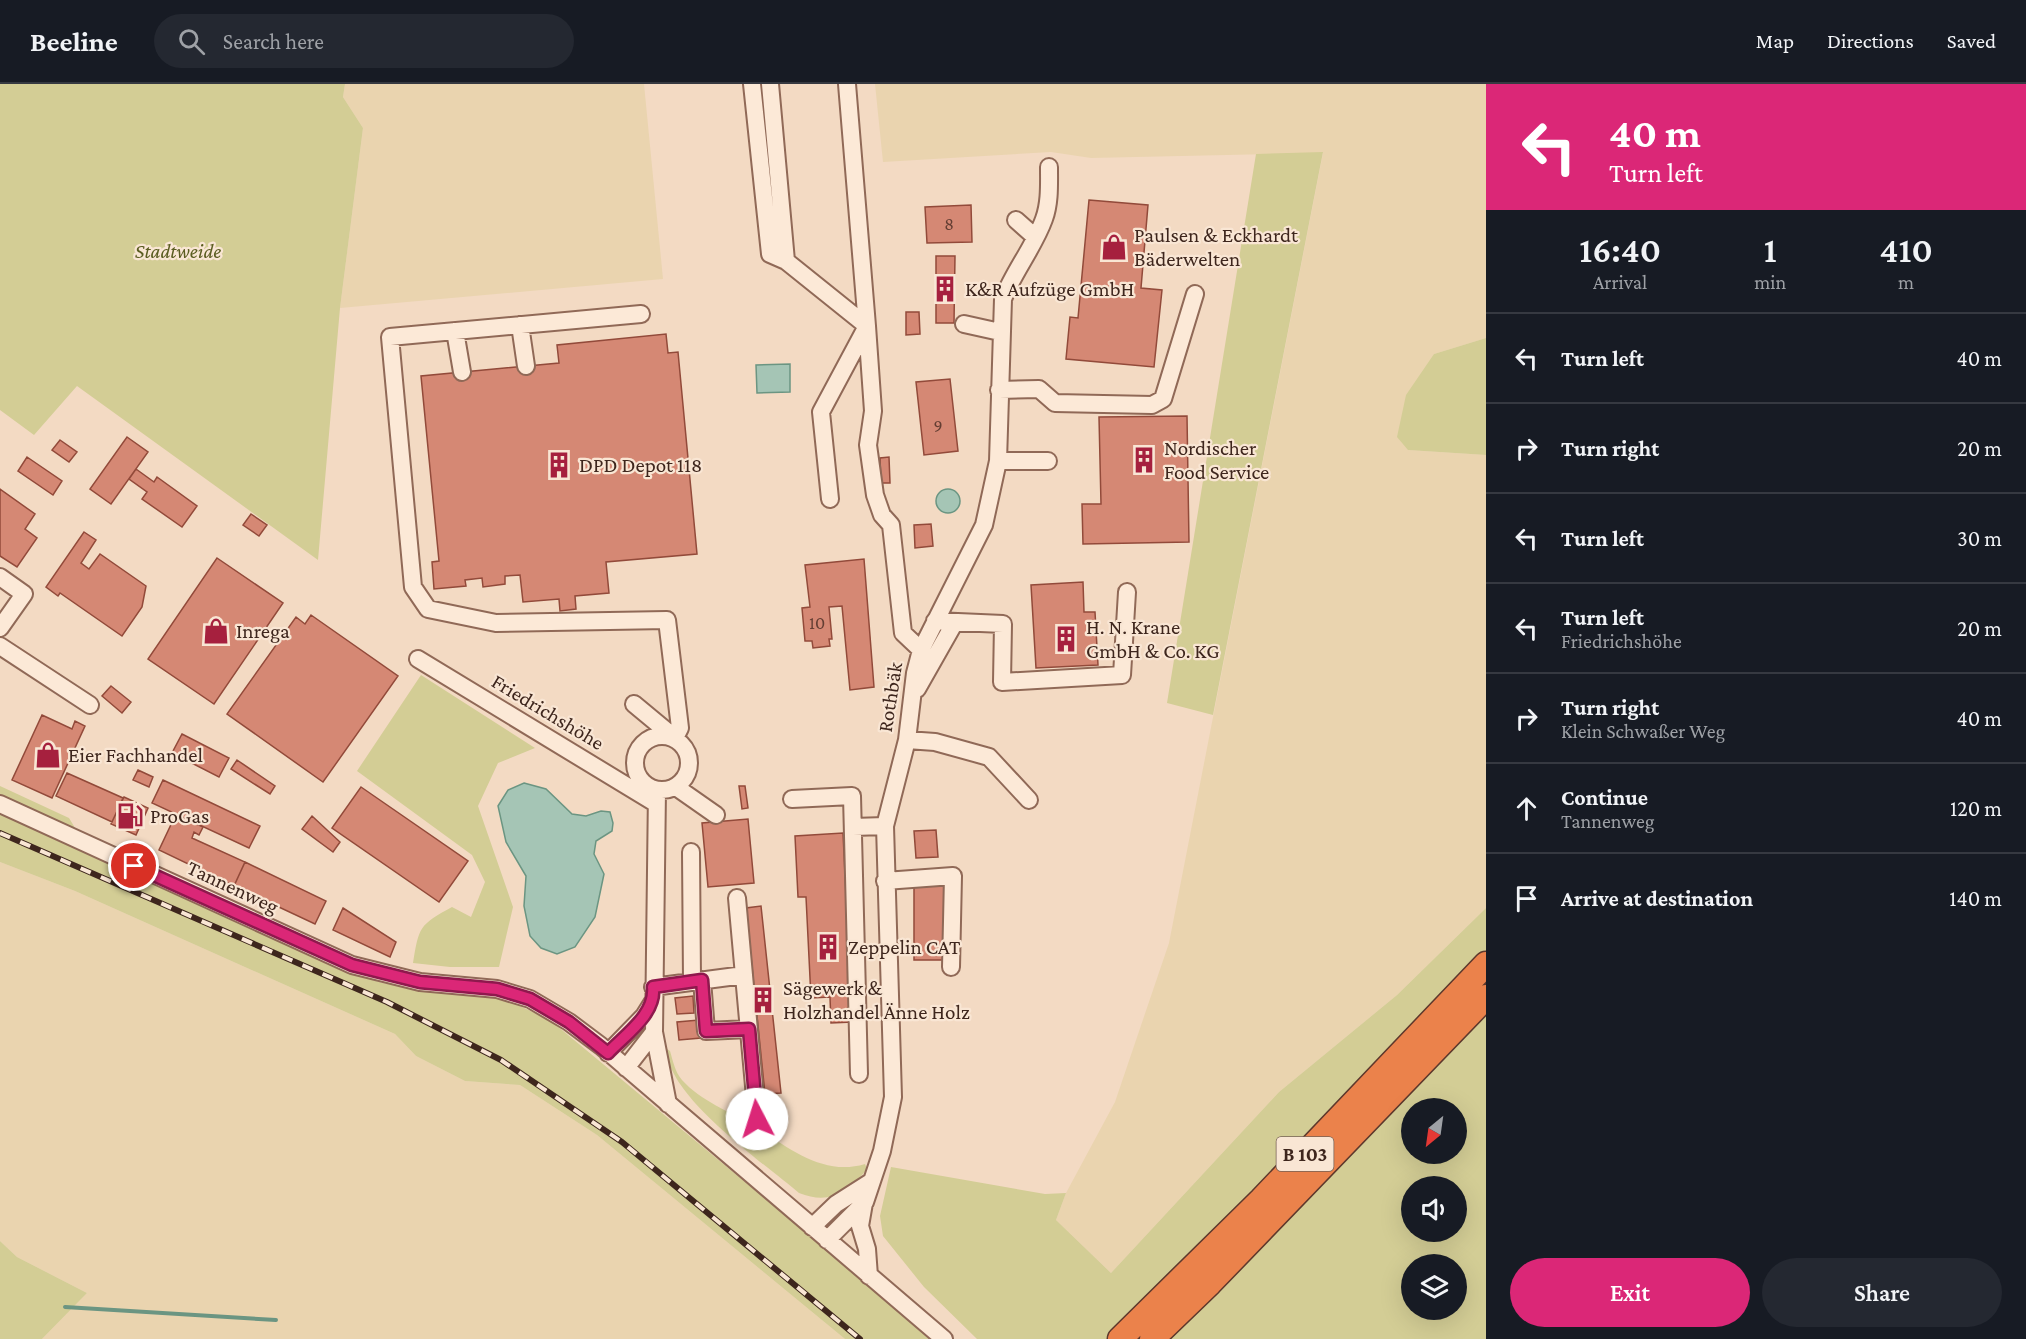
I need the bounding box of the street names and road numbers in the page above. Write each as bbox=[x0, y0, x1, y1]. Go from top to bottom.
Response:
street label: Rothbäk bbox=[873, 660, 907, 734]
street label: Friedrichshöhe bbox=[487, 669, 609, 755]
street label: Tannenweg bbox=[183, 855, 283, 919]
road number: B 103 bbox=[1276, 1137, 1334, 1171]

